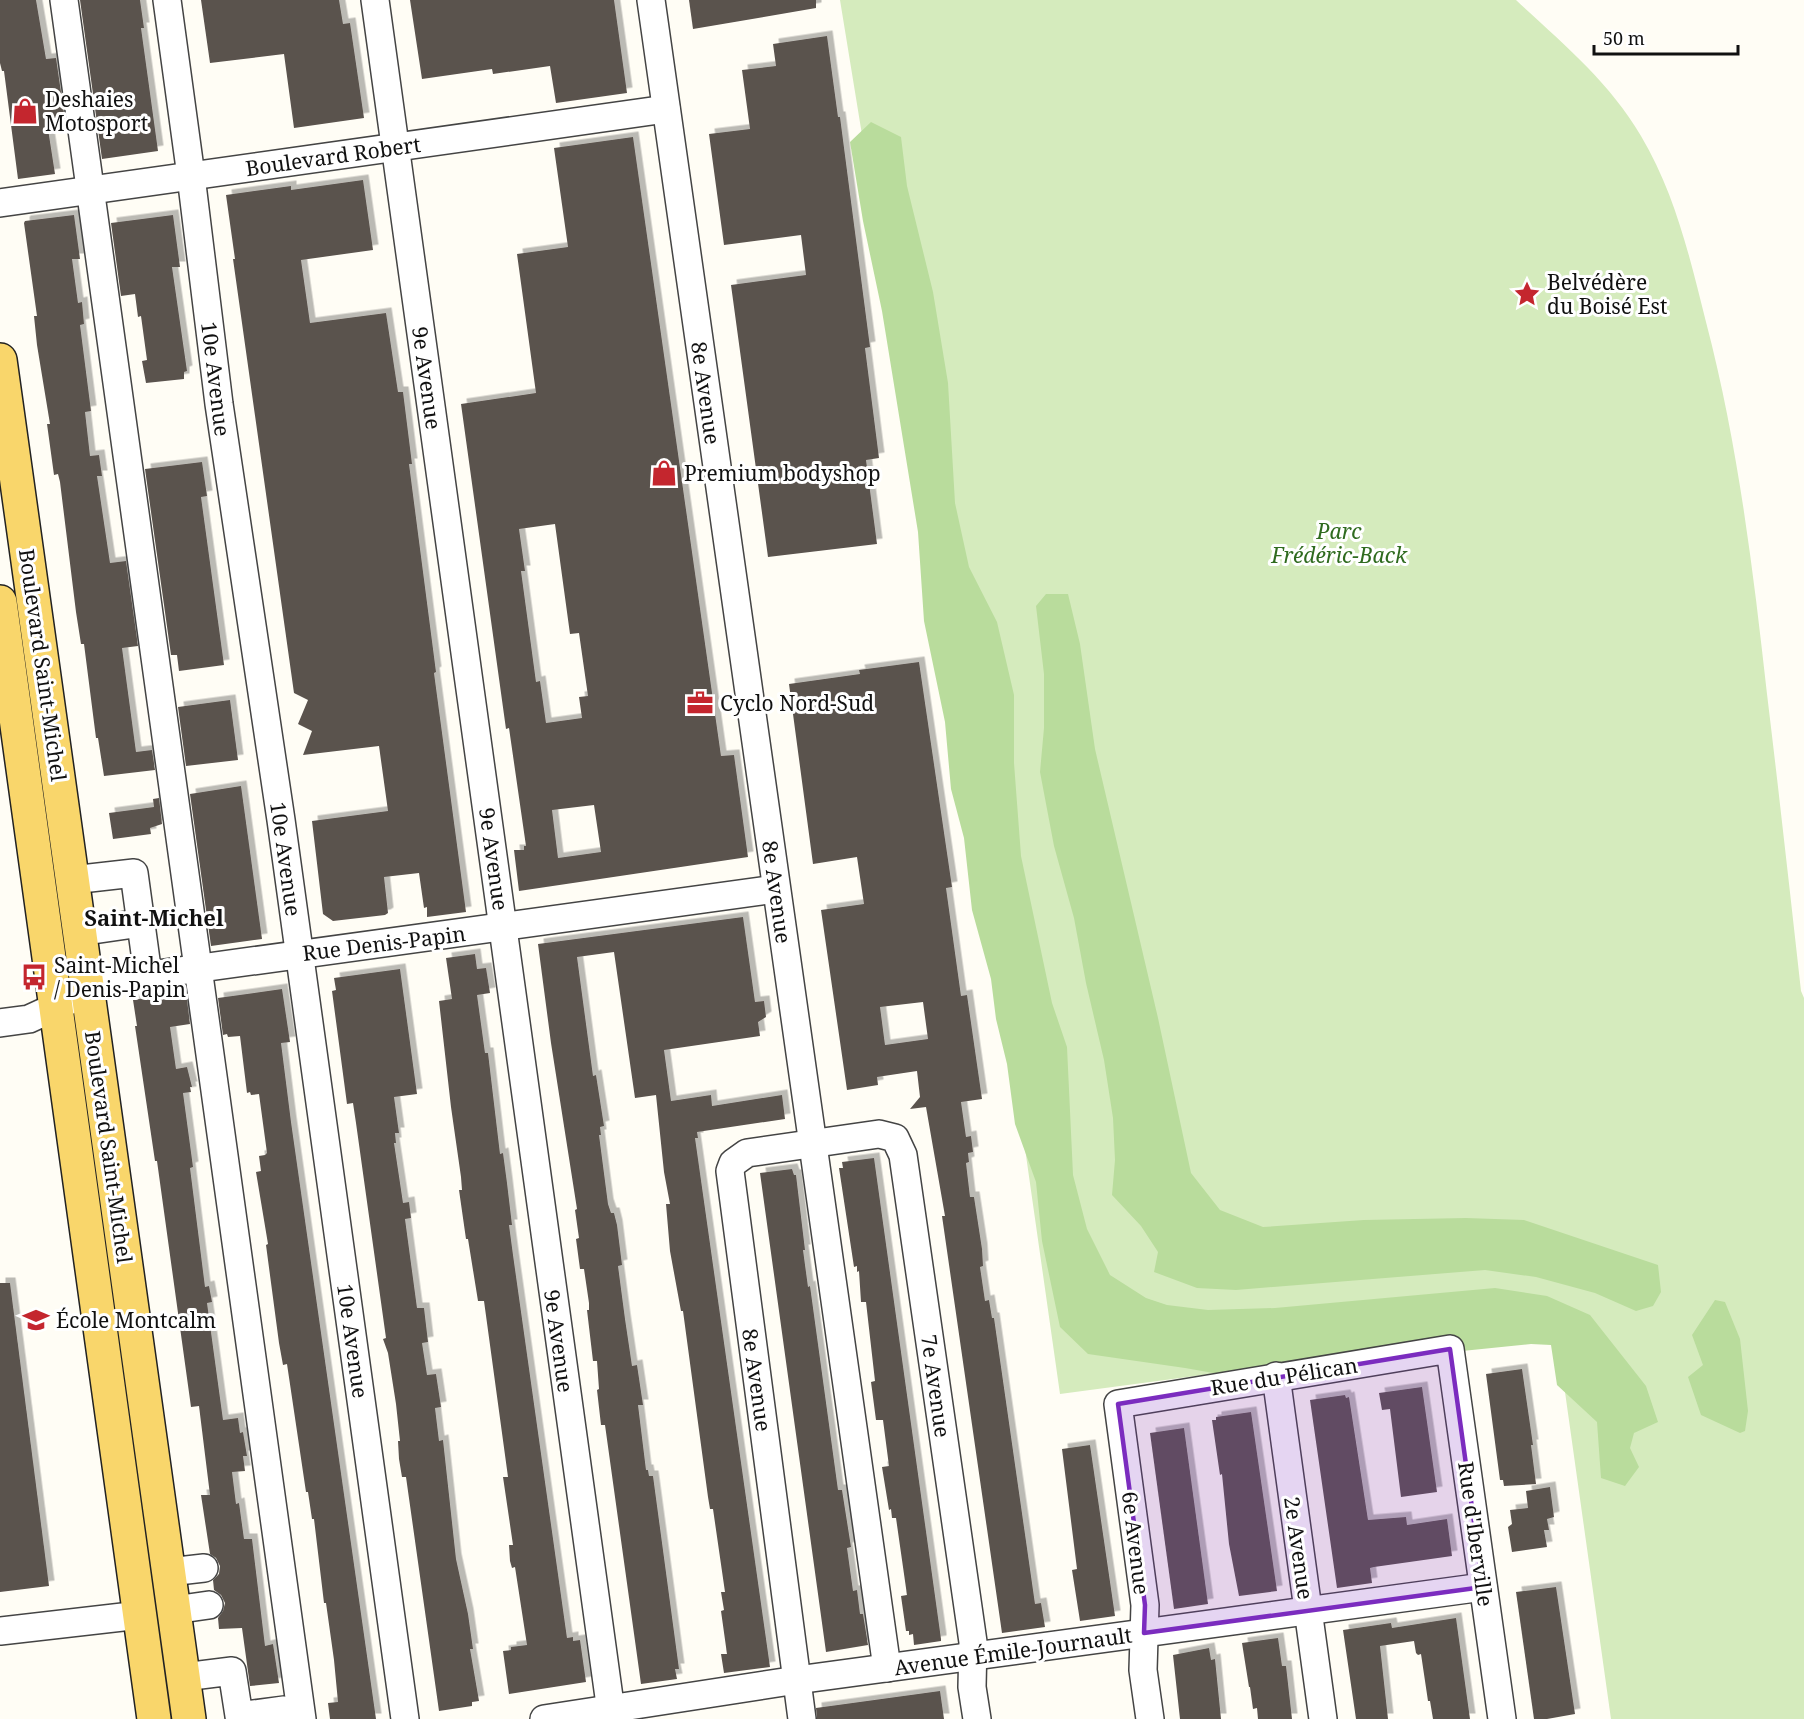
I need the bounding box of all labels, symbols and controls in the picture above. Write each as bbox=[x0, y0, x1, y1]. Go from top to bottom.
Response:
scale bar bbox=[1594, 18, 1738, 56]
text: 50 m bbox=[1603, 26, 1645, 50]
place label: Deshaies Motosport bbox=[45, 85, 148, 137]
shop icon: Deshaies Motosport bbox=[10, 96, 40, 126]
street label: Boulevard Robert bbox=[244, 130, 422, 182]
place label: Belvédère du Boisé Est bbox=[1547, 268, 1667, 320]
place icon: Belvédère du Boisé Est bbox=[1512, 279, 1542, 309]
street label: 10e Avenue bbox=[195, 320, 237, 438]
street label: 9e Avenue bbox=[406, 325, 448, 431]
street label: 8e Avenue bbox=[685, 340, 727, 446]
shop icon: Premium bodyshop bbox=[649, 458, 679, 488]
place label: Premium bodyshop bbox=[684, 459, 881, 487]
park label: Parc Frédéric-Back bbox=[1270, 517, 1408, 569]
street label: Boulevard Saint-Michel bbox=[13, 547, 73, 783]
office icon: Cyclo Nord-Sud bbox=[685, 688, 715, 718]
place label: Cyclo Nord-Sud bbox=[720, 689, 874, 717]
street label: 10e Avenue bbox=[264, 800, 308, 918]
street label: 9e Avenue bbox=[473, 806, 515, 912]
street label: 8e Avenue bbox=[756, 839, 798, 945]
district label: Saint-Michel bbox=[84, 902, 224, 932]
street label: Rue Denis-Papin bbox=[301, 919, 467, 967]
place label: Saint-Michel / Denis-Papin bbox=[54, 951, 186, 1003]
bus stop icon: Saint-Michel / Denis-Papin bbox=[19, 962, 49, 992]
street label: Boulevard Saint-Michel bbox=[79, 1029, 139, 1265]
street label: 10e Avenue bbox=[331, 1282, 375, 1400]
street label: 9e Avenue bbox=[538, 1288, 580, 1394]
school or university icon: École Montcalm bbox=[21, 1305, 51, 1335]
place label: École Montcalm bbox=[56, 1306, 216, 1334]
street label: 8e Avenue bbox=[736, 1327, 778, 1433]
street label: 7e Avenue bbox=[915, 1333, 957, 1439]
street label: Rue du Pélican bbox=[1209, 1351, 1359, 1401]
street label: Rue d'Iberville bbox=[1452, 1460, 1500, 1608]
street label: 6e Avenue bbox=[1116, 1490, 1156, 1596]
street label: 2e Avenue bbox=[1278, 1495, 1320, 1601]
street label: Avenue Émile-Journault bbox=[892, 1620, 1134, 1682]

